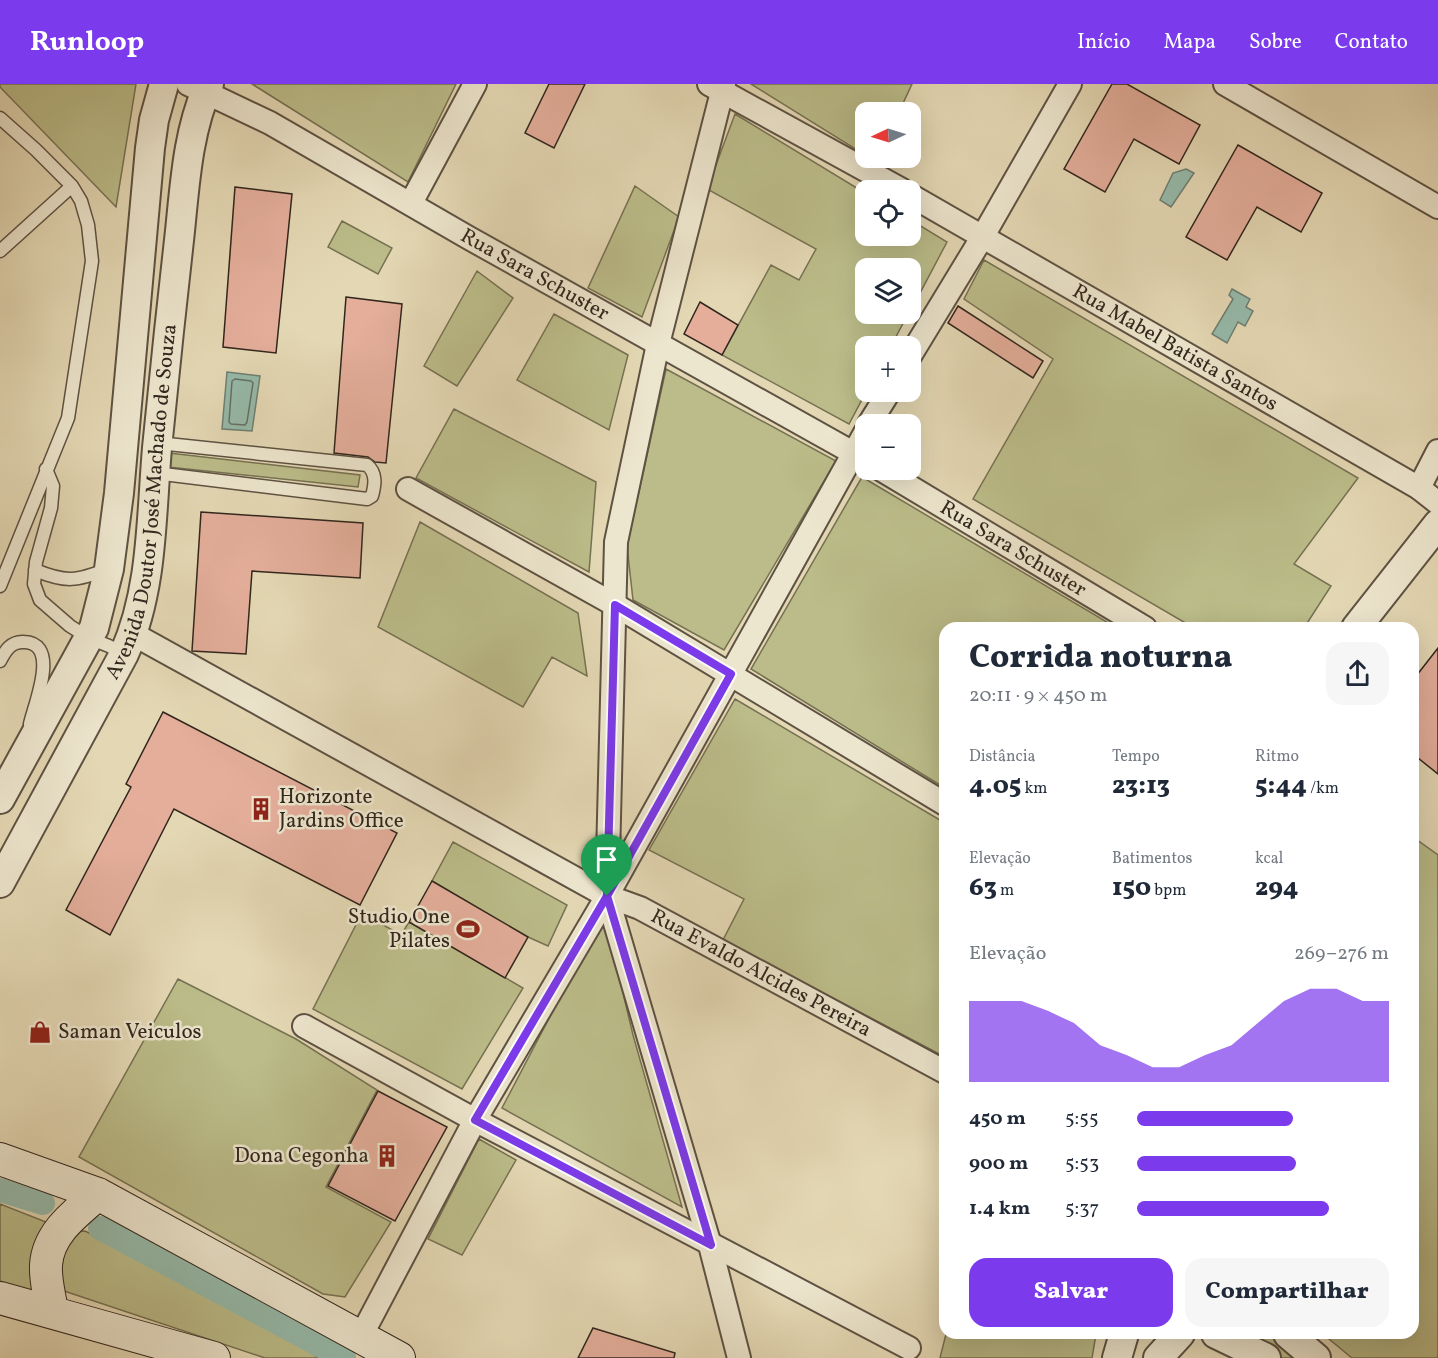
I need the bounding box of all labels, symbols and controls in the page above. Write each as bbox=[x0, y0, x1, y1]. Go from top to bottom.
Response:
text: Runloop bbox=[30, 23, 144, 62]
text: Início bbox=[1077, 28, 1130, 57]
text: Mapa bbox=[1163, 28, 1216, 57]
text: Sobre bbox=[1249, 28, 1302, 57]
text: Contato bbox=[1335, 28, 1408, 57]
north arrow bbox=[855, 102, 921, 168]
map controls bbox=[855, 102, 921, 480]
button: locate bbox=[855, 180, 921, 246]
street label: Rua Sara Schuster bbox=[455, 222, 615, 328]
button: layers bbox=[855, 258, 921, 324]
street label: Rua Mabel Batista Santos bbox=[1067, 277, 1283, 418]
street label: Avenida Doutor José Machado de Souza bbox=[98, 322, 184, 685]
button: + bbox=[855, 336, 921, 402]
button: − bbox=[855, 414, 921, 480]
street label: Rua Sara Schuster bbox=[934, 494, 1092, 604]
text: Corrida noturna bbox=[969, 636, 1233, 682]
button: share bbox=[1326, 642, 1389, 705]
text: 20:11 · 9 × 450 m bbox=[969, 682, 1107, 710]
text: Distância bbox=[969, 746, 1035, 768]
text: Tempo bbox=[1112, 746, 1160, 768]
text: Ritmo bbox=[1255, 746, 1299, 768]
text: 4.05 bbox=[969, 768, 1021, 804]
text: 23:13 bbox=[1112, 768, 1170, 804]
text: 5:44 bbox=[1255, 768, 1307, 804]
text: km bbox=[1021, 778, 1047, 800]
text: /km bbox=[1307, 778, 1339, 800]
place label: Horizonte Jardins Office bbox=[279, 783, 404, 836]
building icon: Horizonte Jardins Office bbox=[248, 796, 274, 822]
pin bbox=[581, 834, 632, 896]
icon: arrive bbox=[590, 843, 623, 876]
text: Elevação bbox=[969, 848, 1031, 870]
text: Batimentos bbox=[1112, 848, 1192, 870]
text: kcal bbox=[1255, 848, 1283, 870]
text: 63 bbox=[969, 870, 997, 906]
text: 150 bbox=[1112, 870, 1151, 906]
text: 294 bbox=[1255, 870, 1298, 906]
text: m bbox=[997, 880, 1014, 902]
text: bpm bbox=[1151, 880, 1186, 902]
street label: Rua Evaldo Alcides Pereira bbox=[645, 902, 876, 1044]
place label: Studio One Pilates bbox=[348, 903, 450, 956]
sports icon: Studio One Pilates bbox=[455, 916, 481, 942]
text: Elevação bbox=[969, 940, 1046, 968]
text: 269–276 m bbox=[1294, 940, 1389, 968]
place label: Saman Veiculos bbox=[58, 1018, 202, 1047]
shop icon: Saman Veiculos bbox=[27, 1019, 53, 1045]
text: 450 m bbox=[969, 1105, 1026, 1133]
text: 5:55 bbox=[1065, 1105, 1099, 1133]
place label: Dona Cegonha bbox=[234, 1142, 369, 1171]
building icon: Dona Cegonha bbox=[374, 1143, 400, 1169]
text: 900 m bbox=[969, 1150, 1028, 1178]
text: 5:53 bbox=[1065, 1150, 1099, 1178]
text: 1.4 km bbox=[969, 1195, 1030, 1223]
text: 5:37 bbox=[1065, 1195, 1099, 1223]
button: Salvar bbox=[969, 1258, 1173, 1327]
button: Compartilhar bbox=[1185, 1258, 1389, 1327]

